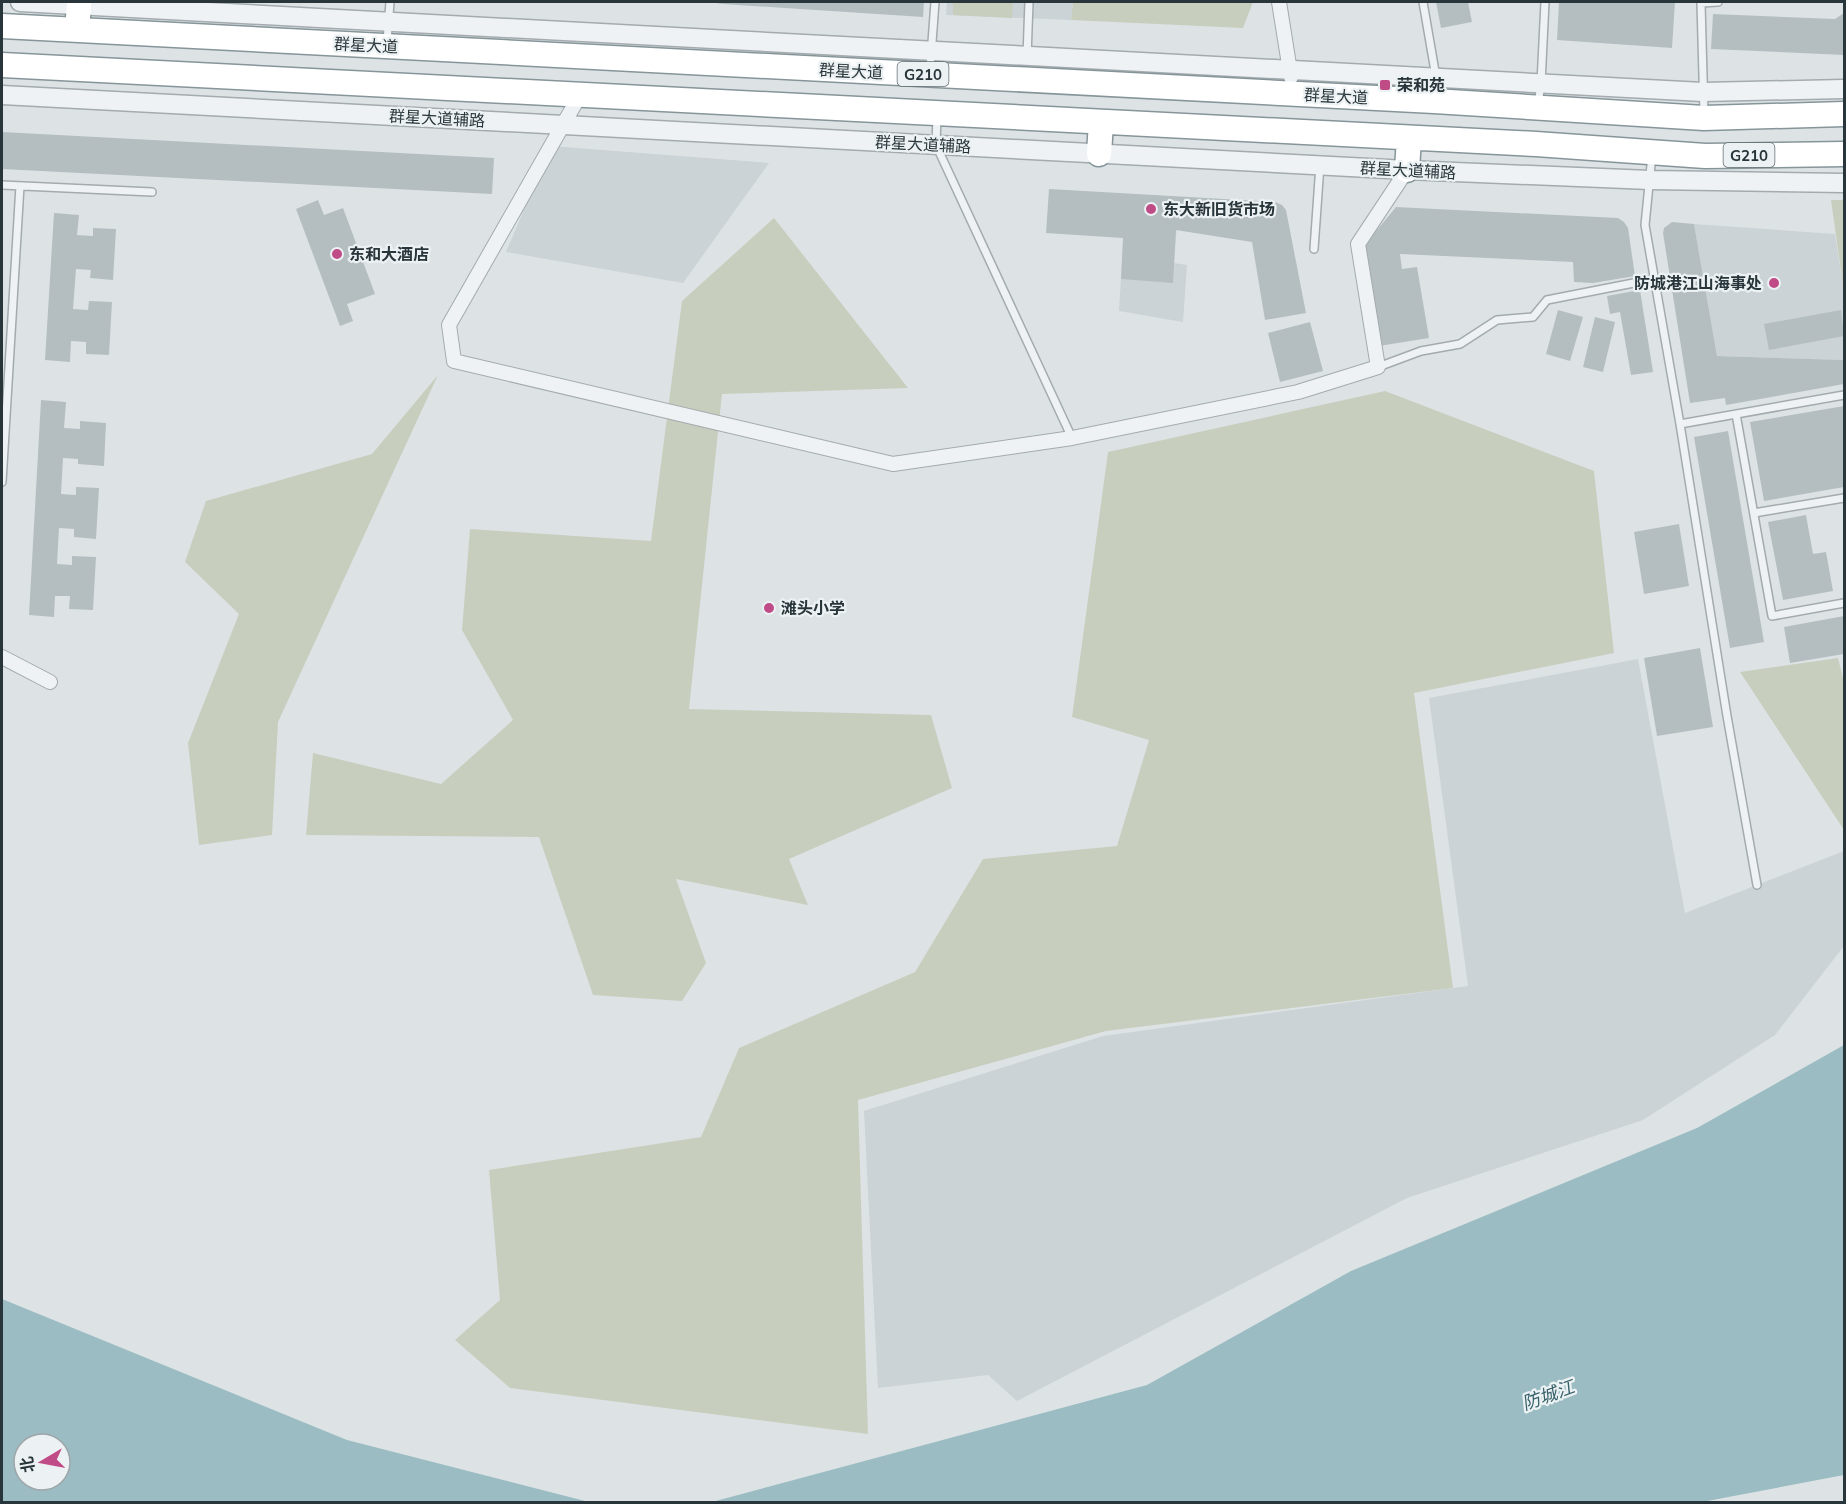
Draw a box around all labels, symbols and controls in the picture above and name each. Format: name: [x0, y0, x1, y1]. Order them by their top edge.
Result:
street label: 群星大道: [334, 33, 398, 57]
street label: 群星大道: [819, 59, 883, 83]
road number: G210: [898, 62, 948, 86]
place label: 荣和苑: [1397, 75, 1445, 95]
marker: 荣和苑: [1378, 78, 1392, 92]
street label: 群星大道: [1304, 84, 1368, 108]
street label: 群星大道辅路: [389, 106, 485, 130]
street label: 群星大道辅路: [875, 132, 971, 156]
road number: G210: [1724, 143, 1774, 167]
street label: 群星大道辅路: [1360, 158, 1456, 182]
place label: 东大新旧货市场: [1163, 199, 1275, 219]
marker: 东大新旧货市场: [1144, 202, 1158, 216]
place label: 东和大酒店: [349, 244, 429, 264]
marker: 东和大酒店: [330, 247, 344, 261]
place label: 防城港江山海事处: [1634, 273, 1762, 293]
marker: 防城港江山海事处: [1767, 276, 1781, 290]
place label: 滩头小学: [781, 598, 845, 618]
marker: 滩头小学: [762, 601, 776, 615]
water label: 防城江: [1519, 1374, 1579, 1415]
north arrow: [12, 1432, 72, 1492]
text: 北: [16, 1455, 38, 1474]

